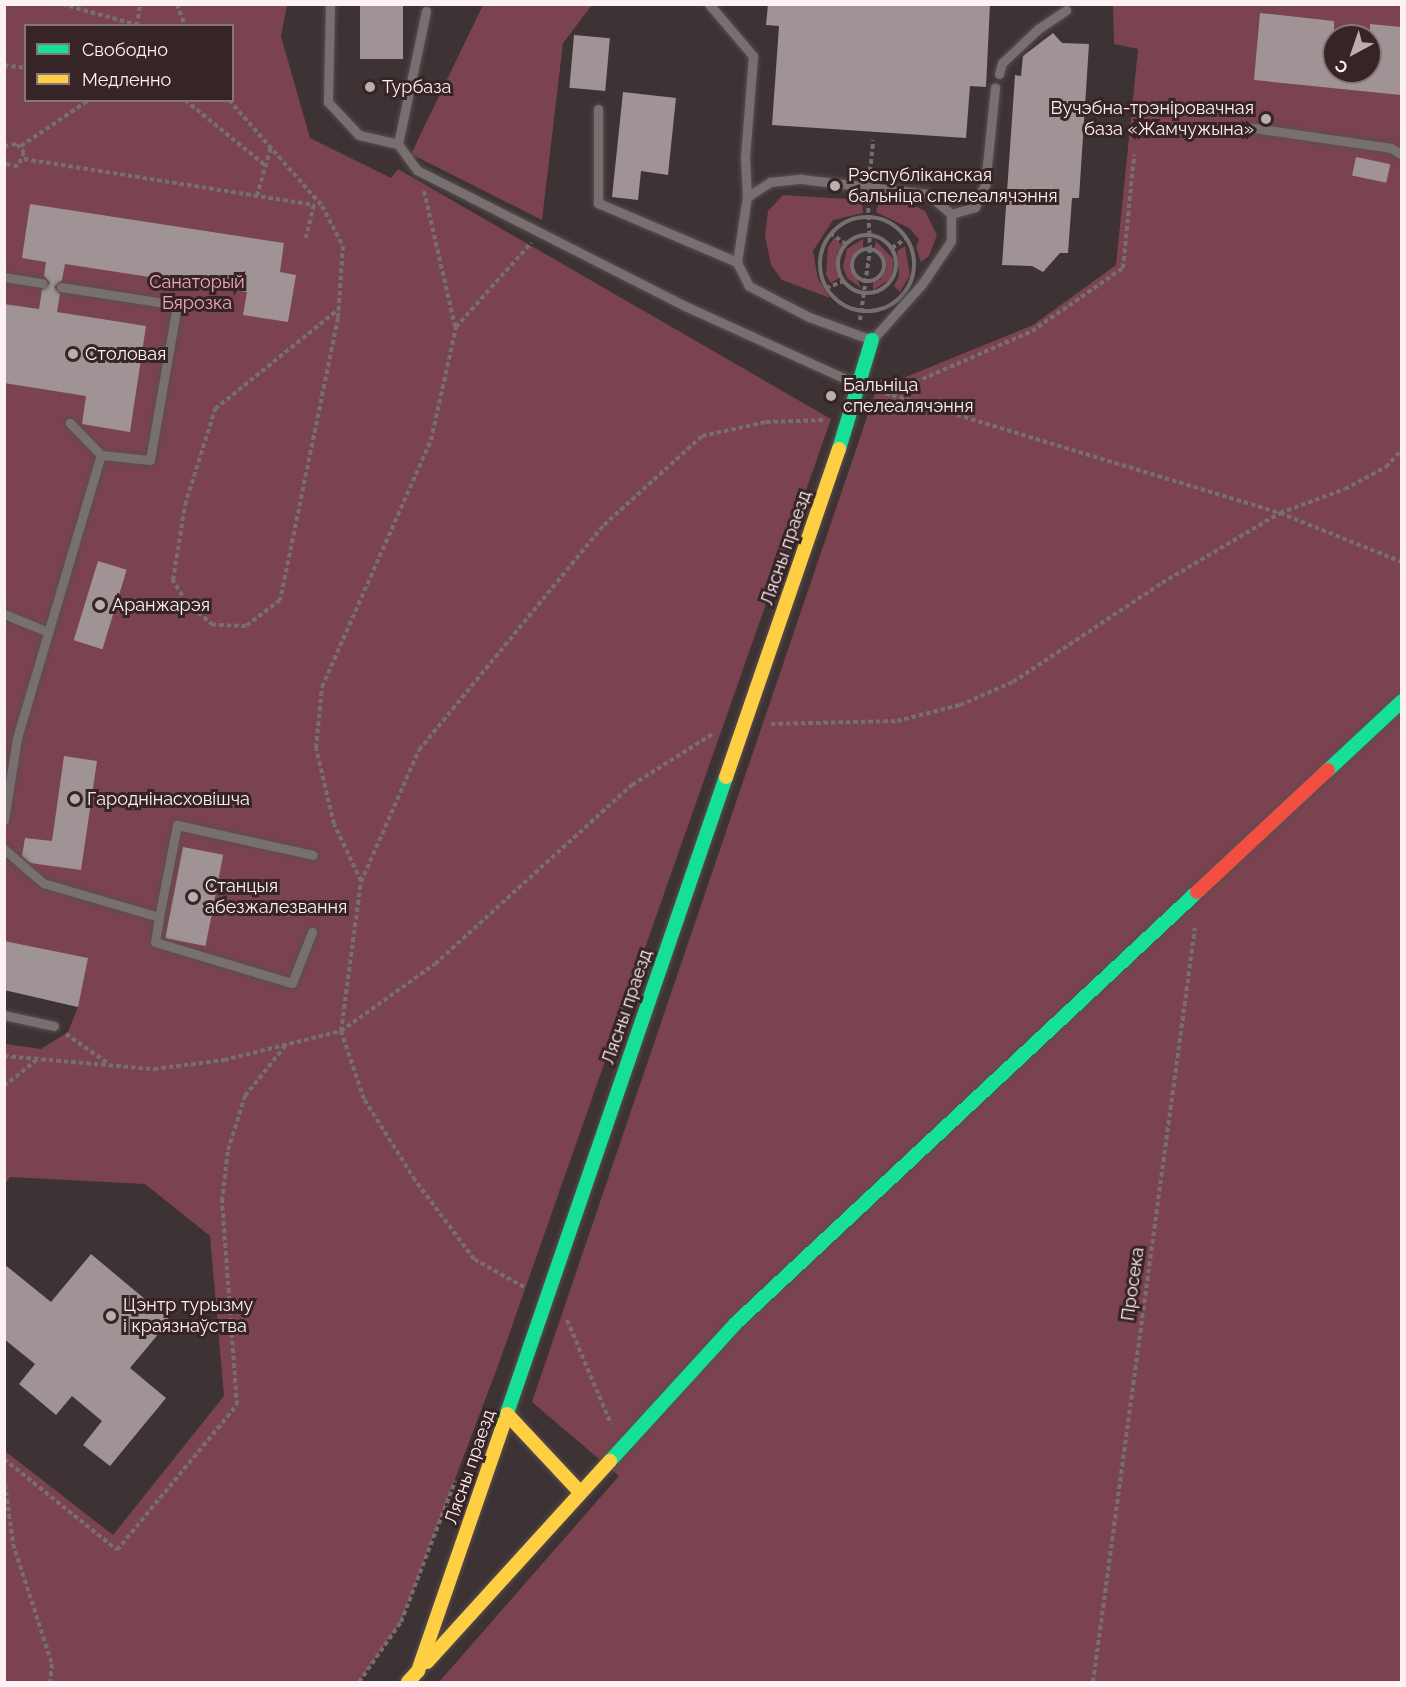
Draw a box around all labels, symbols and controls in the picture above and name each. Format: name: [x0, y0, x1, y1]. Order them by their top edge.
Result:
legend: [24, 24, 234, 102]
north arrow: [1322, 24, 1382, 84]
text: Свободно: [82, 39, 168, 60]
text: С: [1331, 56, 1352, 77]
text: Медленно: [82, 69, 171, 90]
place label: Турбаза: [382, 76, 451, 98]
marker: Турбаза: [363, 80, 377, 94]
place label: Вучэбна-трэніровачная база «Жамчужына»: [1050, 98, 1254, 140]
marker: Вучэбна-трэніровачная база «Жамчужына»: [1259, 112, 1273, 126]
place label: Рэспубліканская бальніца спелеалячэння: [848, 165, 1058, 207]
marker: Рэспубліканская бальніца спелеалячэння: [826, 177, 844, 195]
park label: Санаторый Бярозка: [149, 272, 245, 314]
place label: Столовая: [85, 343, 166, 365]
marker: Столовая: [66, 347, 80, 361]
place label: Бальніца спелеалячэння: [843, 375, 973, 418]
marker: Бальніца спелеалячэння: [824, 389, 838, 403]
street label: Лясны праезд: [756, 488, 816, 608]
place label: Аранжарэя: [112, 594, 210, 616]
marker: Аранжарэя: [93, 598, 107, 612]
place label: Гароднінасховішча: [87, 788, 250, 810]
marker: Гароднінасховішча: [68, 792, 82, 806]
place label: Станцыя абезжалезвання: [205, 876, 347, 918]
marker: Станцыя абезжалезвання: [186, 890, 200, 904]
street label: Лясны праезд: [597, 947, 657, 1067]
street label: Просека: [1117, 1246, 1149, 1322]
place label: Цэнтр турызму і краязнаўства: [123, 1295, 253, 1338]
marker: Цэнтр турызму і краязнаўства: [104, 1309, 118, 1323]
street label: Лясны праезд: [440, 1407, 500, 1527]

